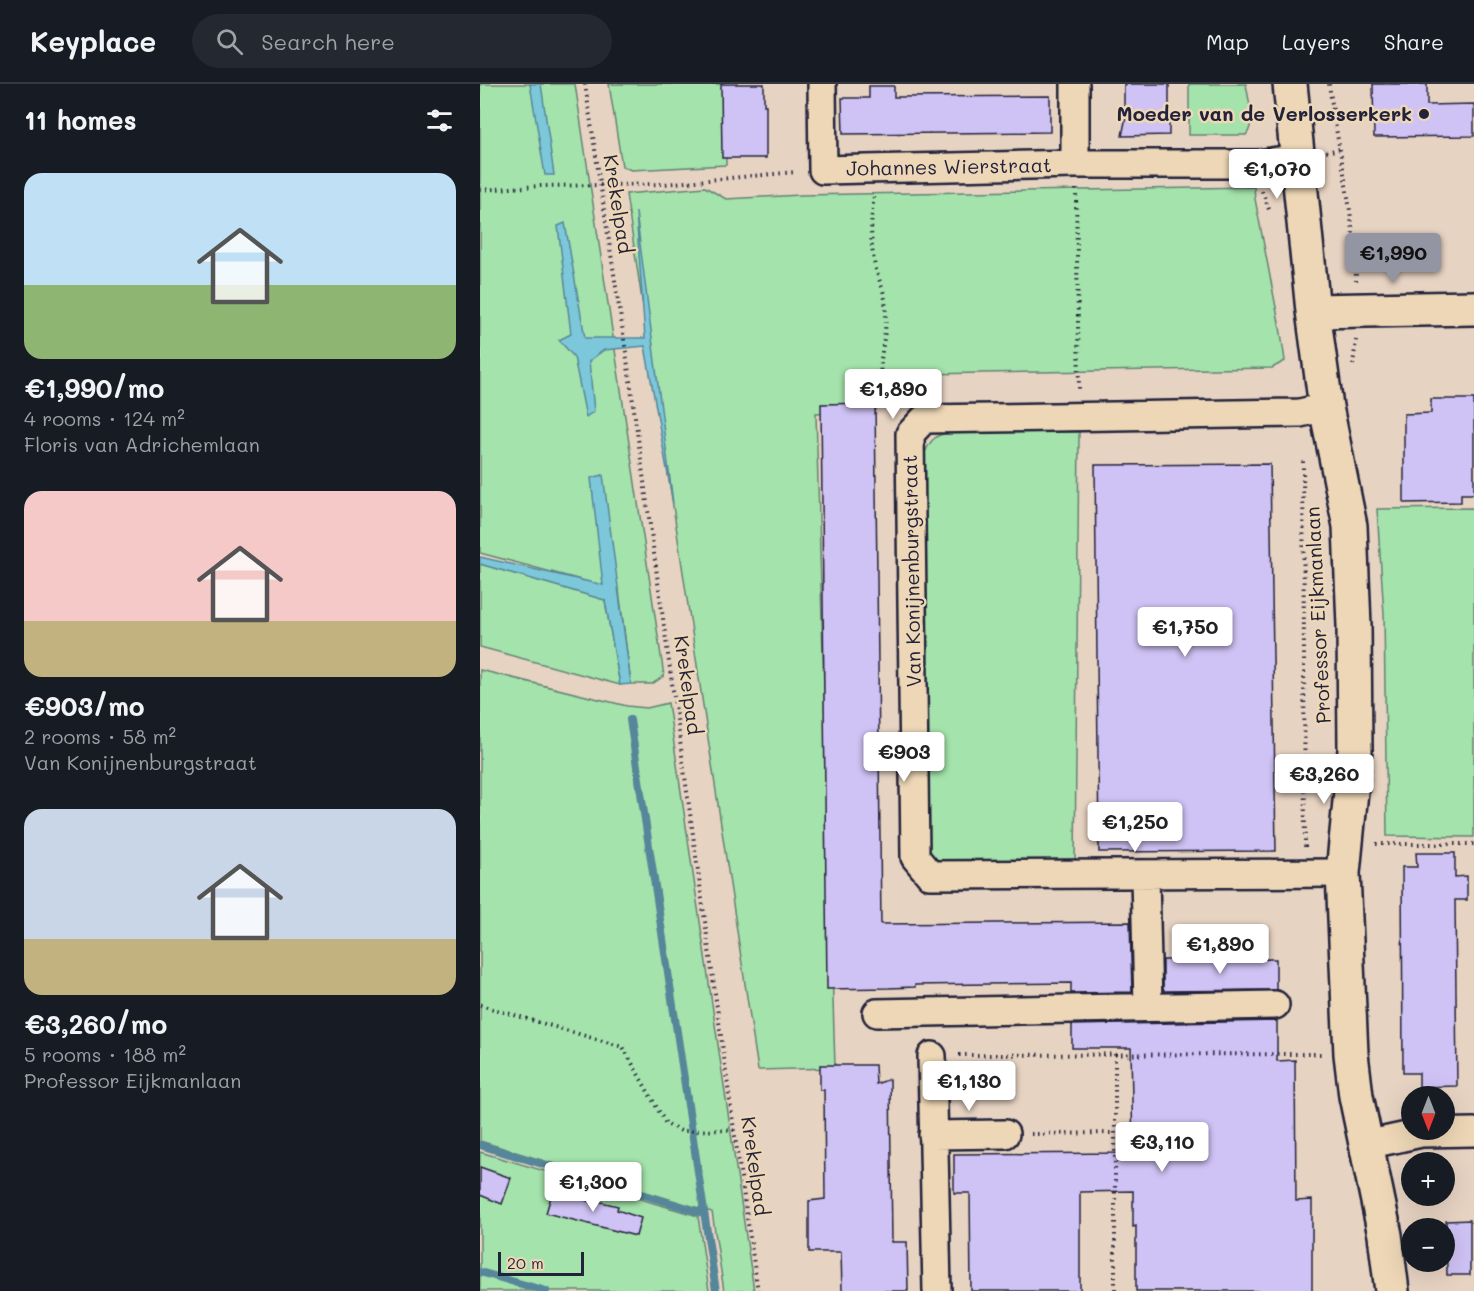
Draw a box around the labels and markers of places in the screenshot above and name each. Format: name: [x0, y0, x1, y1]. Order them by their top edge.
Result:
place label: Moeder van de Verlosserkerk: [1116, 100, 1412, 126]
marker: Moeder van de Verlosserkerk: [1417, 107, 1431, 121]
pin: €1,070: [1228, 149, 1326, 200]
pin: €1,990: [1344, 233, 1442, 284]
pin: €1,890: [844, 369, 942, 420]
pin: €1,750: [1136, 607, 1234, 658]
pin: €903: [868, 732, 940, 783]
pin: €3,260: [1275, 754, 1373, 805]
pin: €1,250: [1086, 802, 1184, 853]
pin: €1,890: [1171, 924, 1269, 975]
pin: €1,130: [920, 1061, 1018, 1112]
pin: €3,110: [1113, 1122, 1211, 1173]
pin: €1,300: [544, 1162, 642, 1213]

